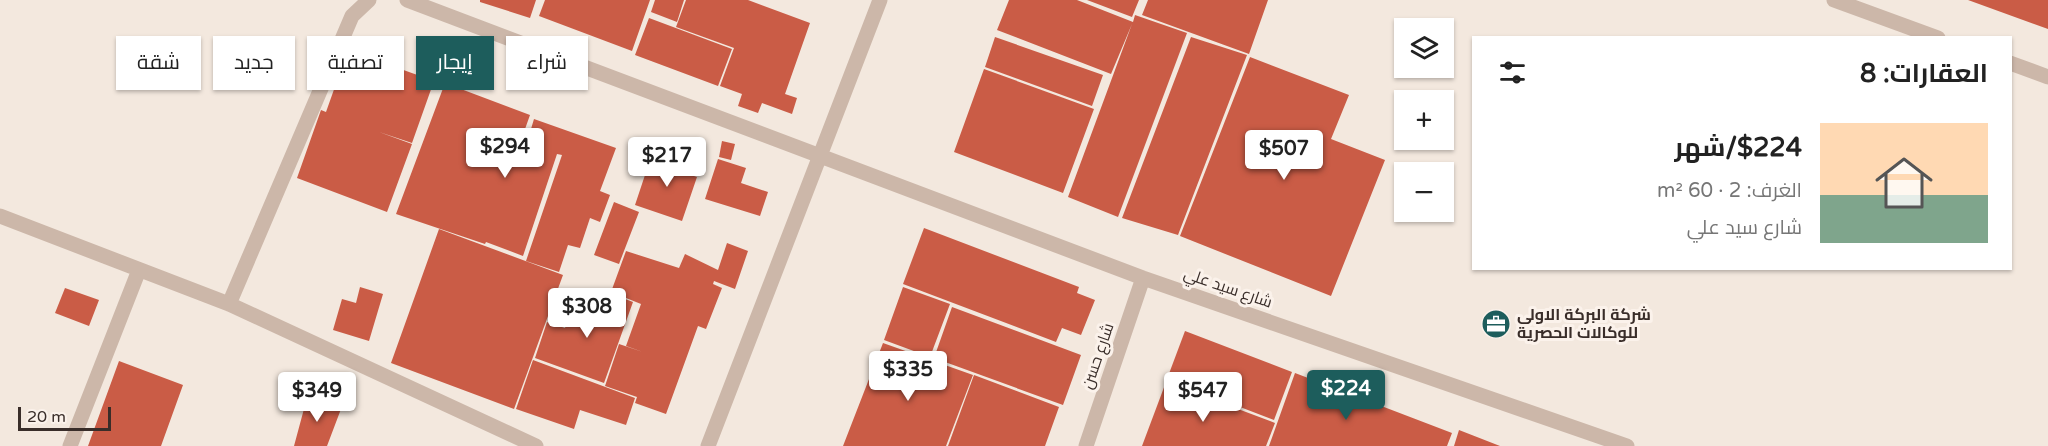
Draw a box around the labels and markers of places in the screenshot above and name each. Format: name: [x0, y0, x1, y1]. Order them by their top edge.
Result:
pin: $294: [469, 128, 541, 179]
pin: $507: [1248, 130, 1320, 181]
pin: $217: [631, 137, 703, 188]
pin: $308: [551, 288, 623, 339]
place label: شركة البركة الاولى للوكالات الحصرية: [1517, 305, 1651, 343]
office icon: شركة البركة الاولى للوكالات الحصرية: [1480, 308, 1512, 340]
pin: $335: [872, 351, 944, 402]
pin: $224: [1310, 370, 1382, 421]
pin: $349: [281, 372, 353, 423]
pin: $547: [1167, 372, 1239, 423]

